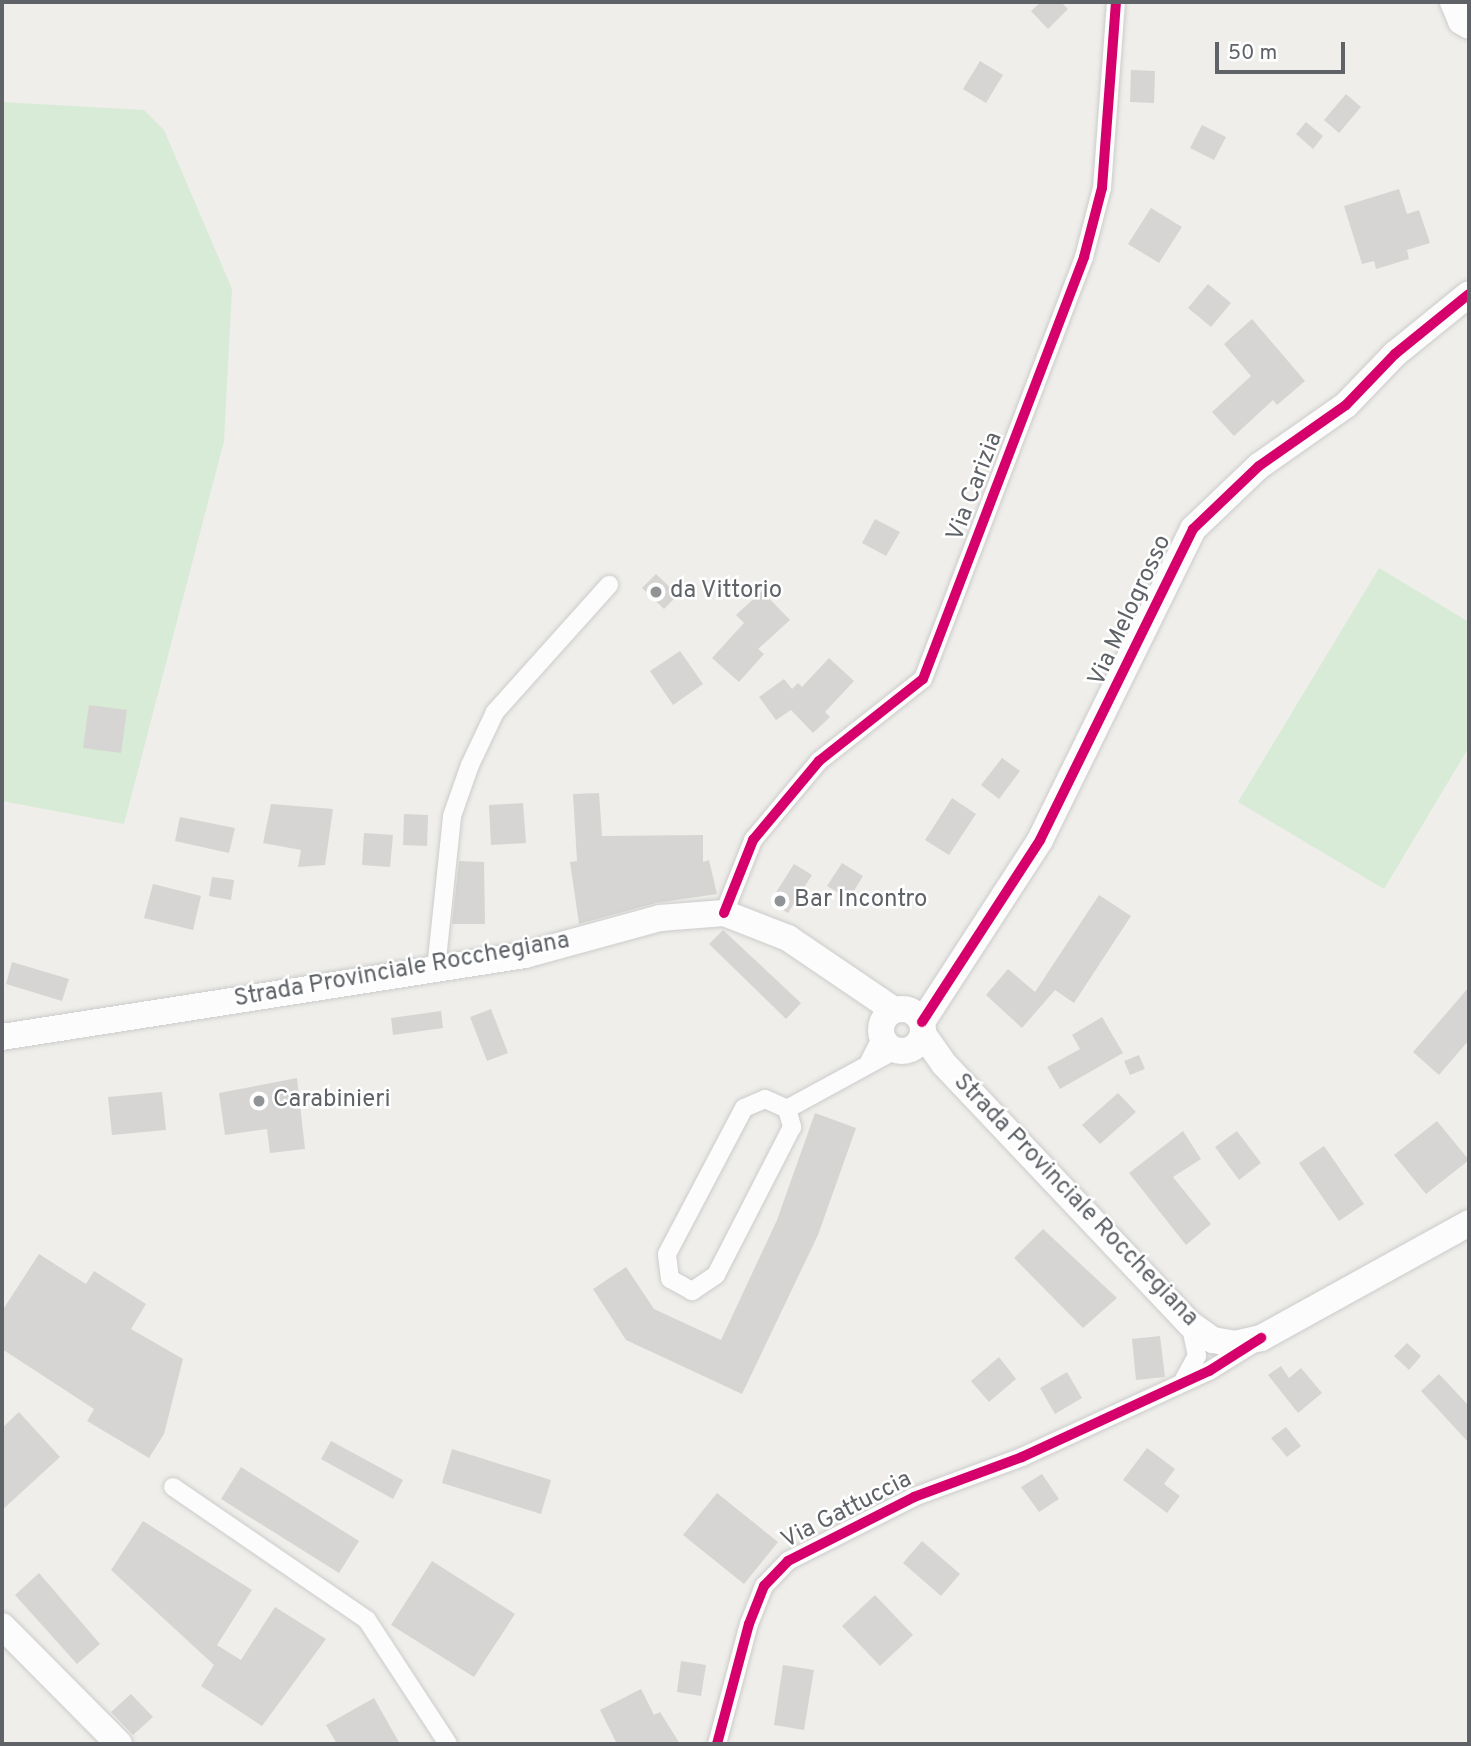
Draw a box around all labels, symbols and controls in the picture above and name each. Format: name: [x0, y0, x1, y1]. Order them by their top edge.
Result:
scale bar: [1219, 28, 1348, 72]
text: 50 m: [1228, 40, 1277, 67]
street label: Via Carizia: [942, 428, 1010, 546]
street label: Via Melogrosso: [1083, 531, 1179, 691]
place label: da Vittorio: [670, 578, 783, 606]
marker: da Vittorio: [648, 584, 664, 600]
place label: Bar Incontro: [794, 887, 927, 915]
marker: Bar Incontro: [772, 893, 788, 909]
street label: Strada Provinciale Rocchegiana: [232, 927, 572, 1015]
street label: Strada Provinciale Rocchegiana: [947, 1069, 1203, 1333]
place label: Carabinieri: [273, 1087, 391, 1115]
marker: Carabinieri: [251, 1093, 267, 1109]
street label: Via Gattuccia: [777, 1466, 917, 1556]

